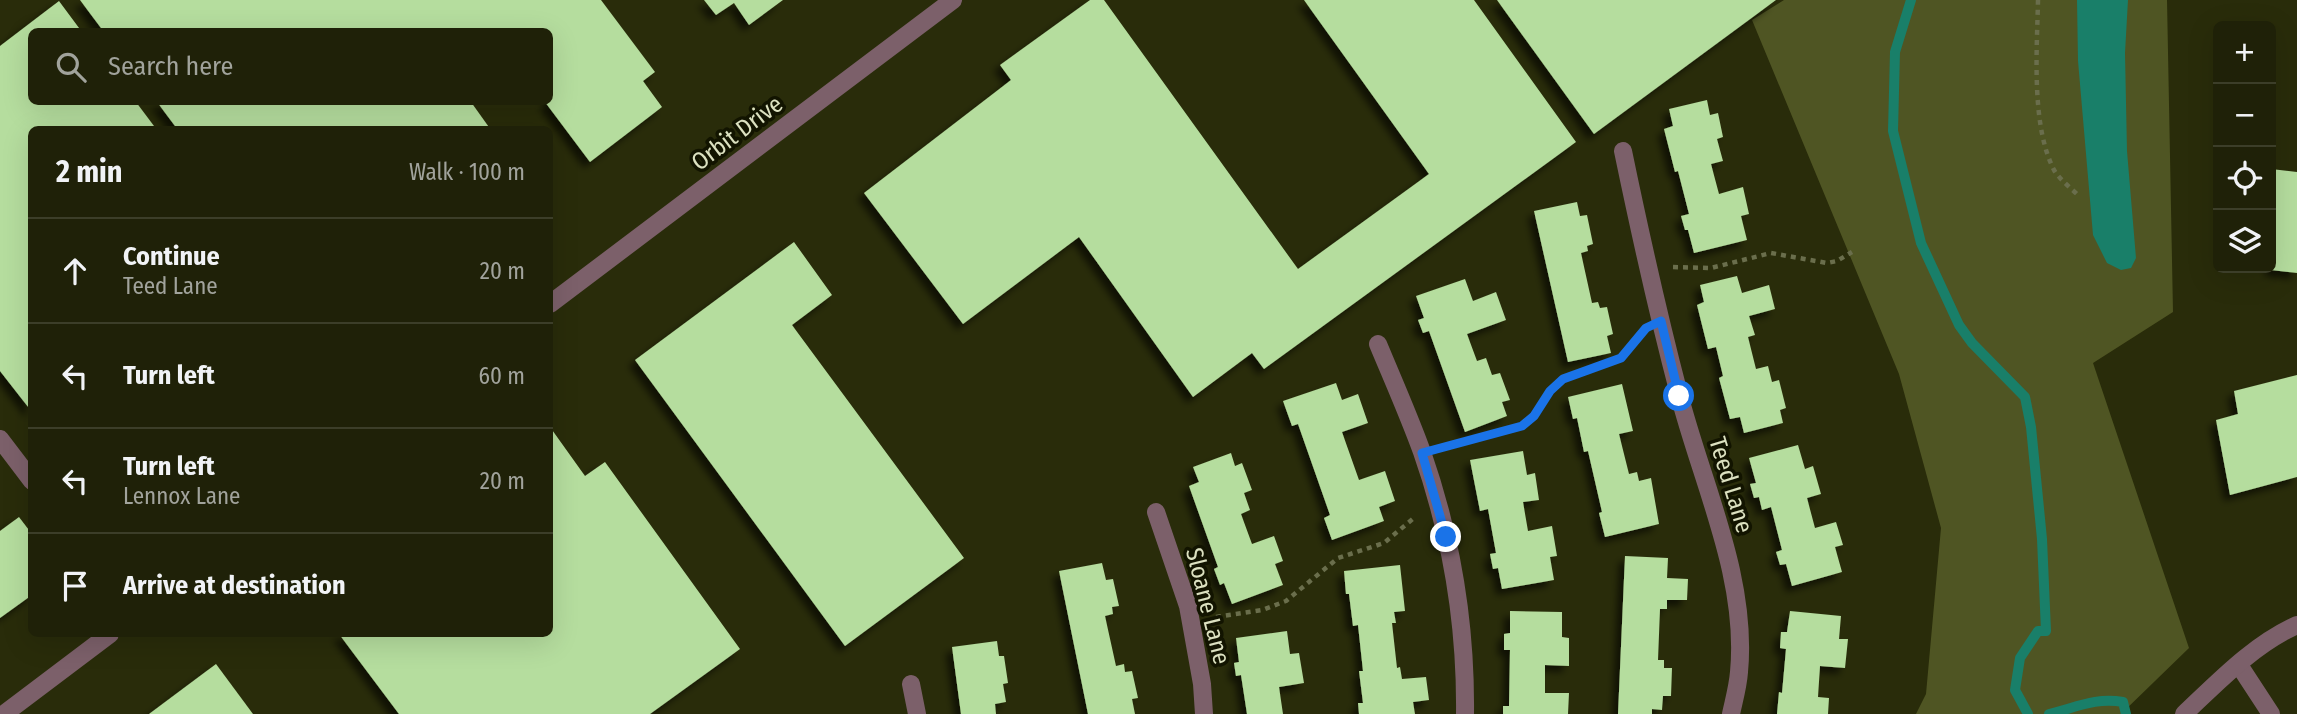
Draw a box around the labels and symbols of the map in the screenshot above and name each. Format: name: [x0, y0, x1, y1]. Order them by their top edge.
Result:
street label: Orbit Drive: [686, 90, 788, 176]
route start: [1663, 380, 1694, 411]
street label: Teed Lane: [1703, 434, 1759, 536]
route end: [1430, 521, 1461, 552]
street label: Sloane Lane: [1180, 545, 1236, 667]

